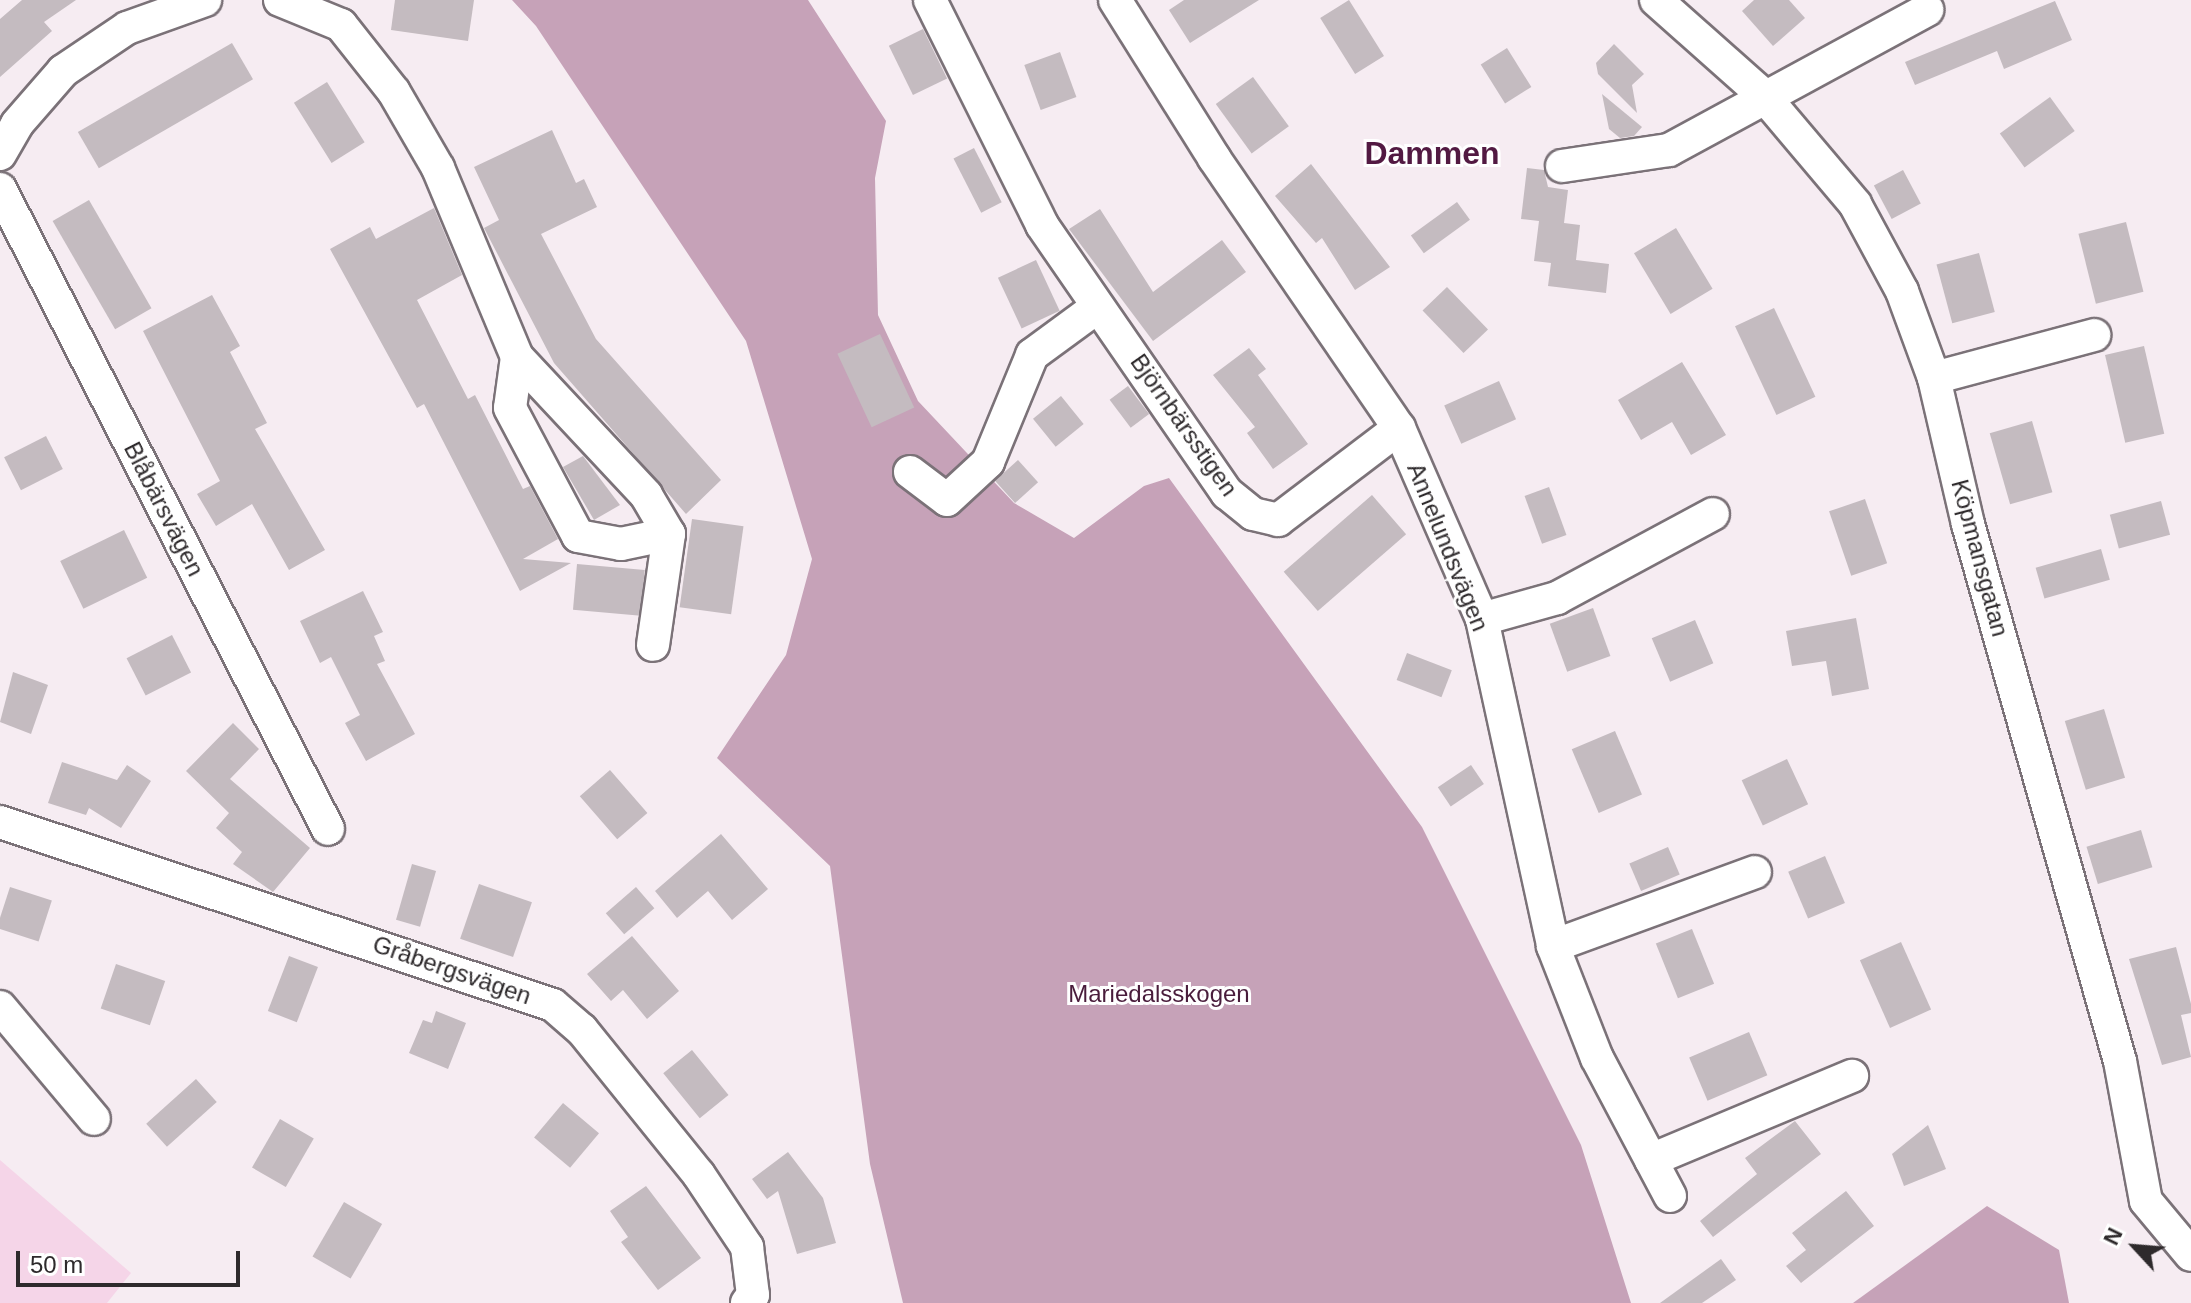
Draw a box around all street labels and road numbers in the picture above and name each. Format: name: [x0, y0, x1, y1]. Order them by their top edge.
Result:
street label: Björnbärsstigen: [1124, 348, 1244, 502]
street label: Blåbärsvägen: [118, 437, 210, 581]
street label: Annelundsvägen: [1401, 459, 1495, 635]
street label: Köpmansgatan: [1945, 476, 2015, 640]
street label: Gråbergsvägen: [369, 929, 535, 1011]

